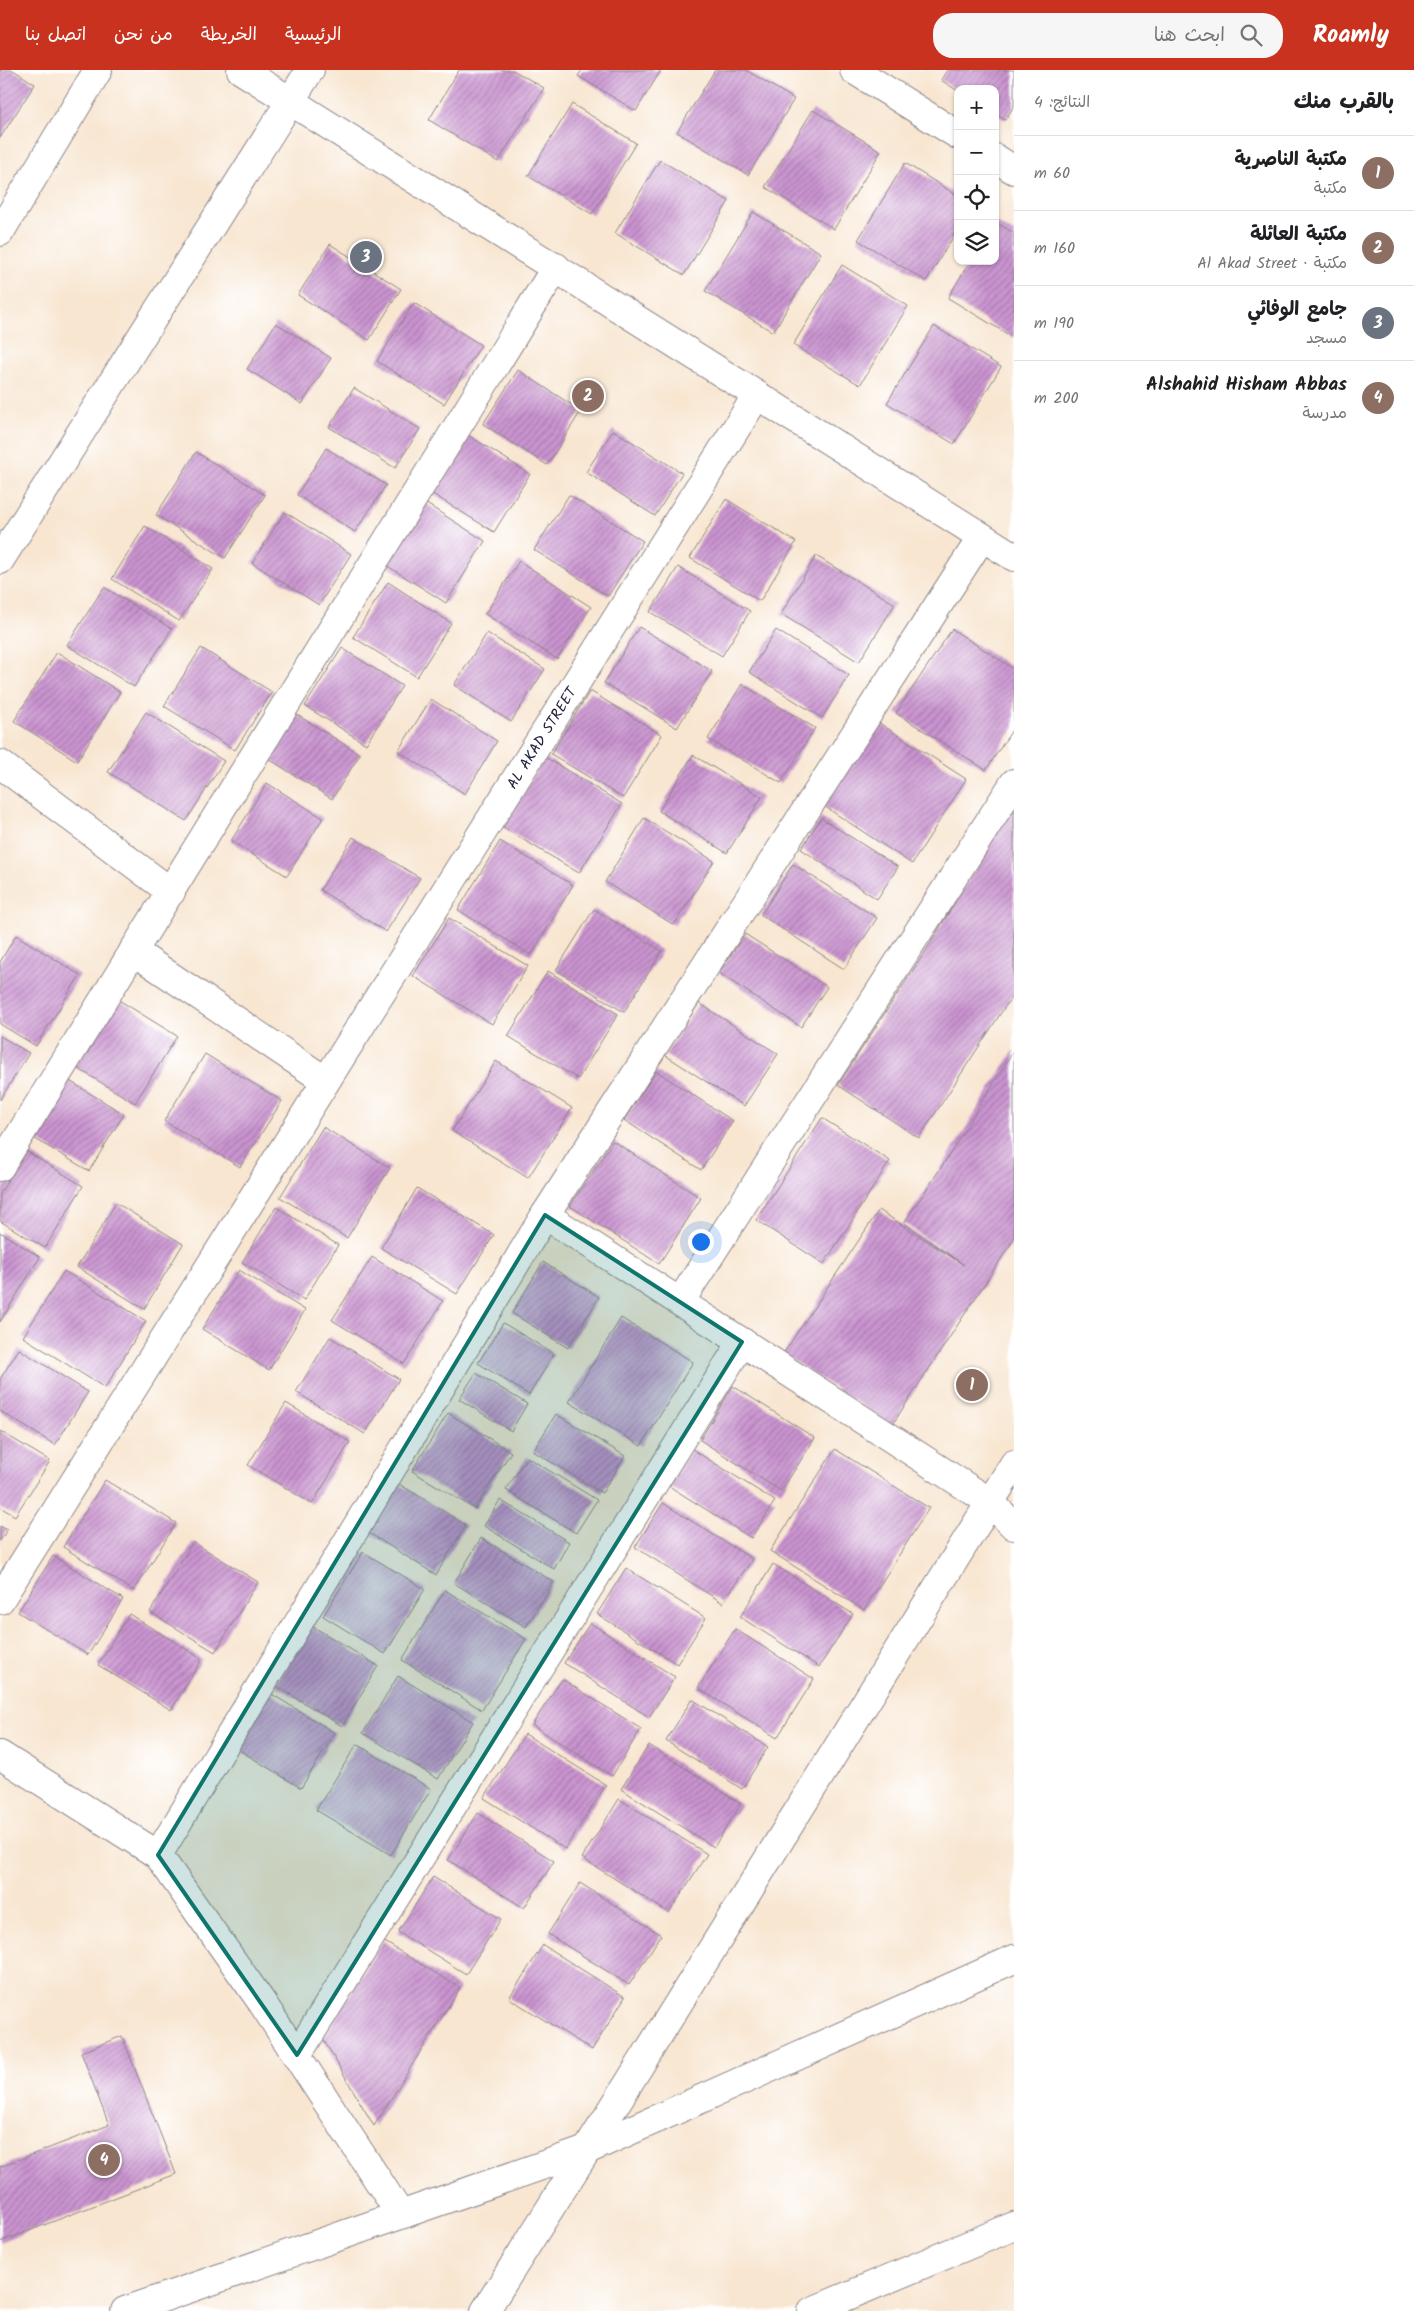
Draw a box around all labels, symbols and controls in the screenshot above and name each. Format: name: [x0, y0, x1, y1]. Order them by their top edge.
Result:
search box: [933, 13, 1283, 58]
text: Roamly: [1313, 16, 1389, 55]
text: اتصل بنا: [25, 21, 86, 50]
text: من نحن: [114, 21, 173, 50]
text: الخريطة: [201, 21, 257, 50]
text: الرئيسية: [285, 21, 341, 50]
text: ابحث هنا: [1154, 21, 1225, 51]
icon: search: [1237, 21, 1265, 49]
map controls: [954, 85, 999, 265]
button: +: [954, 85, 999, 130]
text: بالقرب منك: [1294, 86, 1394, 119]
text: النتائج: 4: [1034, 90, 1090, 115]
button: −: [954, 130, 999, 175]
text: مكتبة الناصرية: [1234, 145, 1347, 175]
text: 60 m: [1034, 161, 1070, 186]
text: 1: [1376, 161, 1380, 186]
button: locate: [954, 175, 999, 220]
text: مكتبة: [1314, 176, 1347, 201]
button: layers: [954, 220, 999, 265]
text: مكتبة العائلة: [1250, 220, 1347, 250]
text: 160 m: [1034, 236, 1075, 261]
text: 2: [1373, 236, 1383, 261]
pin: 3: [350, 238, 382, 276]
text: مكتبة · Al Akad Street: [1197, 251, 1347, 276]
text: جامع الوفائي: [1247, 295, 1347, 325]
text: 190 m: [1034, 311, 1074, 336]
text: 3: [1374, 311, 1382, 336]
text: مسجد: [1306, 326, 1347, 351]
text: Alshahid Hisham Abbas: [1146, 370, 1347, 400]
pin: 2: [572, 377, 604, 415]
text: 200 m: [1034, 386, 1078, 411]
text: 4: [1374, 386, 1382, 411]
text: مدرسة: [1302, 401, 1347, 426]
street label: AL AKAD STREET: [501, 681, 585, 794]
your location: [688, 1229, 714, 1255]
pin: 1: [956, 1366, 988, 1404]
pin: 4: [88, 2141, 120, 2179]

